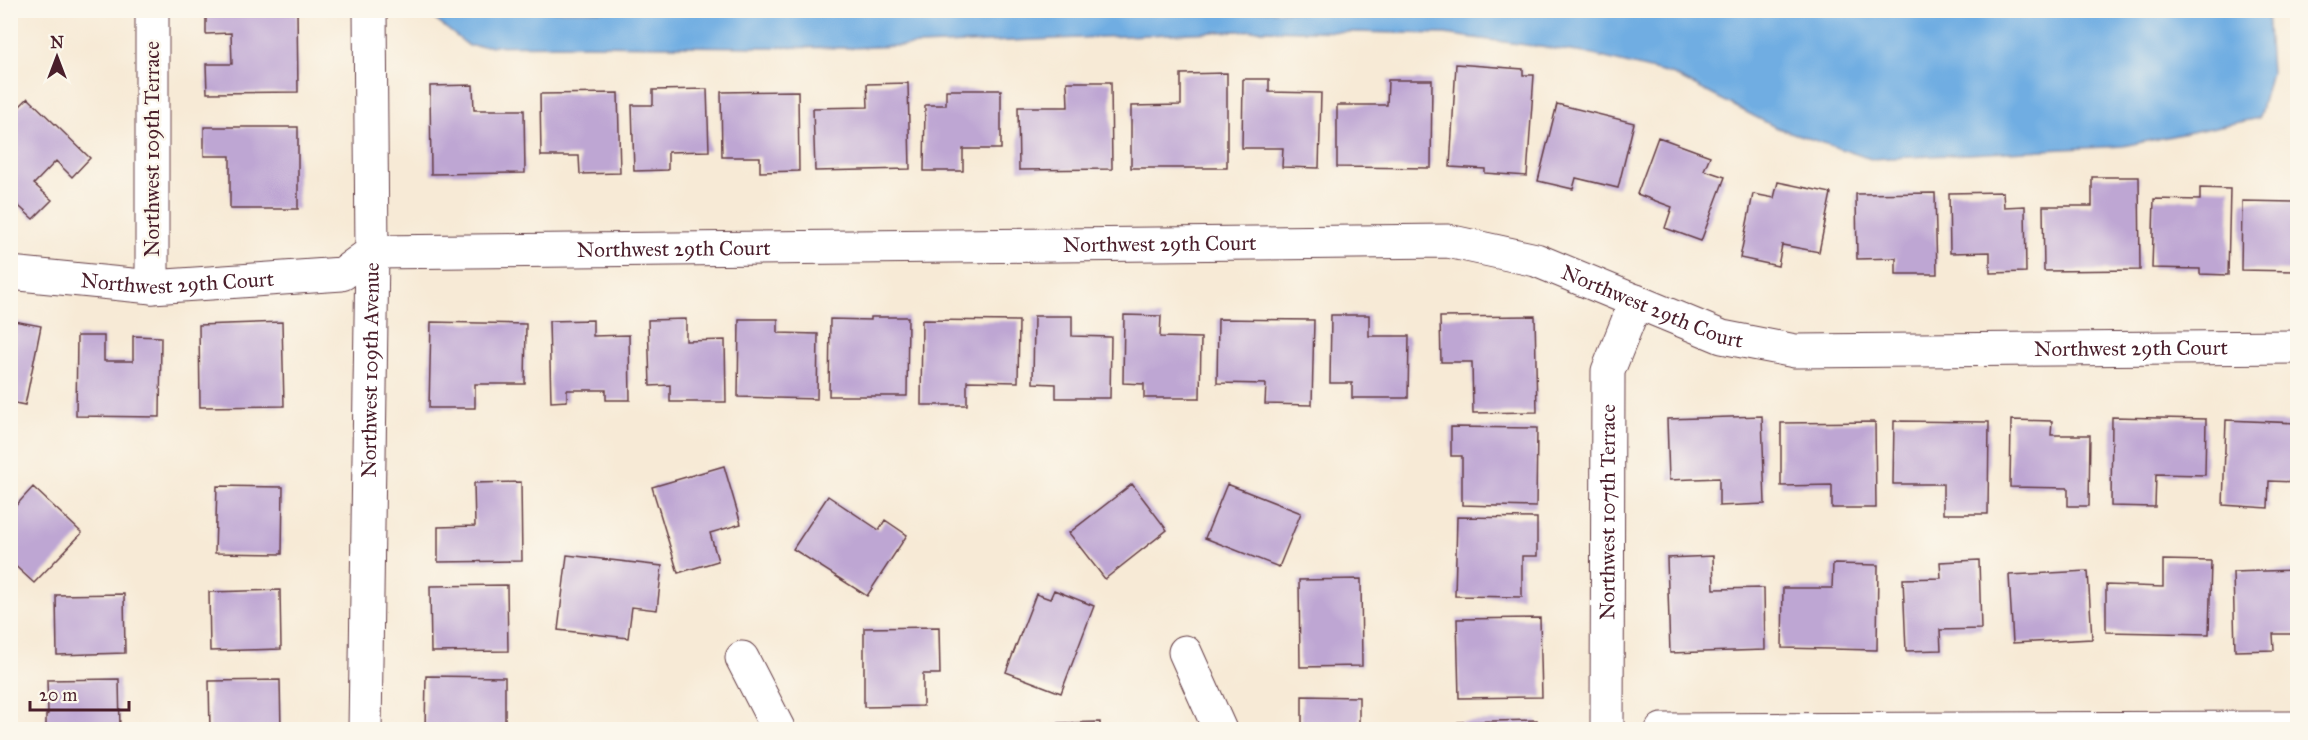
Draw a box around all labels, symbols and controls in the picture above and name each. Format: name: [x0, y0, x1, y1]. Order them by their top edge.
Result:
north arrow: [27, 27, 87, 87]
text: N: [50, 33, 64, 52]
street label: Northwest 109th Terrace: [139, 41, 165, 257]
street label: Northwest 29th Court: [1063, 230, 1257, 258]
street label: Northwest 29th Court: [577, 235, 771, 263]
street label: Northwest 29th Court: [1558, 259, 1746, 354]
street label: Northwest 109th Avenue: [356, 262, 385, 478]
street label: Northwest 29th Court: [80, 266, 275, 300]
street label: Northwest 29th Court: [2034, 335, 2228, 362]
street label: Northwest 107th Terrace: [1594, 404, 1621, 620]
scale bar: [30, 674, 129, 712]
text: 20 m: [39, 684, 77, 706]

